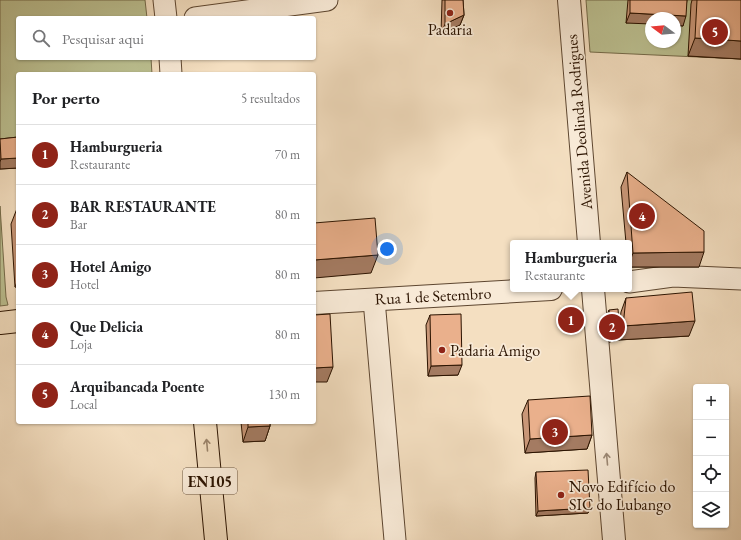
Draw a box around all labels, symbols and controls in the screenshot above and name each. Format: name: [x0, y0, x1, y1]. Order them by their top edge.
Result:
marker: Padaria: [445, 8, 455, 18]
north arrow: [645, 12, 681, 48]
search box: [16, 16, 316, 60]
pin: 5: [702, 17, 728, 47]
place label: Padaria: [428, 19, 473, 40]
icon: search: [30, 27, 52, 49]
text: Pesquisar aqui: [62, 29, 144, 48]
street label: Avenida Deolinda Rodrigues: [561, 33, 597, 212]
text: Por perto: [32, 87, 100, 109]
text: 5 resultados: [241, 90, 300, 107]
text: Hamburgueria: [70, 137, 162, 156]
text: 1: [42, 146, 48, 163]
text: 70 m: [275, 146, 300, 163]
text: Restaurante: [70, 156, 130, 173]
text: BAR RESTAURANTE: [70, 197, 216, 216]
pin: 4: [629, 201, 655, 231]
text: 2: [42, 206, 48, 223]
text: 80 m: [275, 206, 300, 223]
text: Bar: [70, 216, 87, 233]
your location: [377, 239, 397, 259]
popup: [510, 240, 632, 292]
text: Hamburgueria: [525, 248, 617, 267]
text: Hotel Amigo: [70, 257, 151, 276]
text: 3: [42, 266, 48, 283]
text: 80 m: [275, 266, 300, 283]
text: Restaurante: [525, 267, 585, 284]
text: Hotel: [70, 276, 99, 293]
street label: Rua 1 de Setembro: [374, 282, 492, 310]
pin: 1: [558, 305, 584, 335]
pin: 2: [599, 312, 625, 342]
text: Que Delicia: [70, 317, 143, 336]
text: 4: [42, 326, 48, 343]
text: 80 m: [275, 326, 300, 343]
text: Loja: [70, 336, 92, 353]
place label: Padaria Amigo: [450, 340, 540, 361]
marker: Padaria Amigo: [437, 345, 447, 355]
text: Arquibancada Poente: [70, 377, 204, 396]
map controls: [693, 384, 729, 528]
button: +: [693, 384, 729, 420]
text: 5: [42, 386, 48, 403]
text: 130 m: [269, 386, 300, 403]
text: Local: [70, 396, 97, 413]
pin: 3: [542, 417, 568, 447]
button: −: [693, 420, 729, 456]
one-way arrow: [204, 439, 211, 452]
one-way arrow: [604, 453, 611, 466]
button: locate: [693, 456, 729, 492]
road number: EN105: [183, 468, 237, 494]
place label: Novo Edifício do SIC do Lubango: [569, 476, 675, 515]
marker: Novo Edifício do SIC do Lubango: [556, 490, 566, 500]
button: layers: [693, 492, 729, 528]

